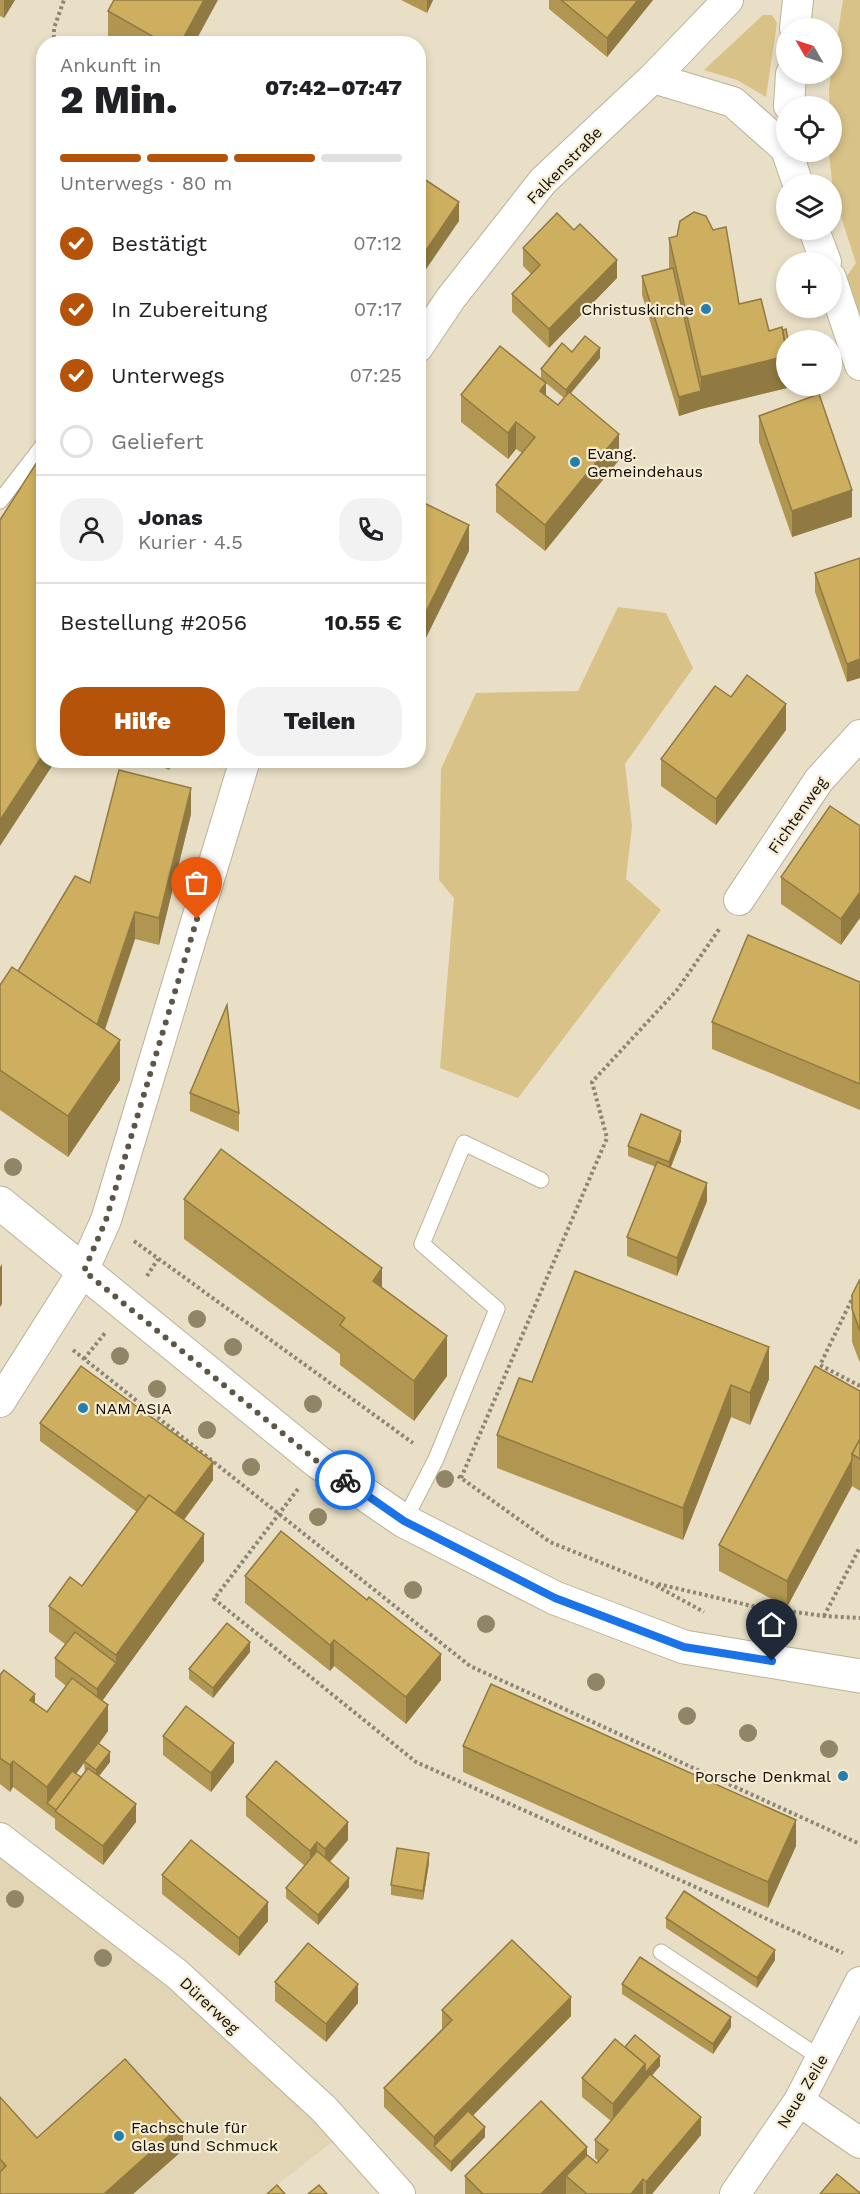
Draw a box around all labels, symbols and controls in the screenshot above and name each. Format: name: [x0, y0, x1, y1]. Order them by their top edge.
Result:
north arrow: [776, 18, 842, 84]
map controls: [776, 18, 842, 396]
text: Ankunft in: [60, 53, 161, 77]
text: 07:42–07:47: [265, 75, 402, 100]
text: 2 Min.: [60, 77, 178, 122]
button: locate: [776, 96, 842, 162]
street label: Falkenstraße: [523, 123, 606, 208]
text: Unterwegs · 80 m: [60, 171, 232, 195]
button: layers: [776, 174, 842, 240]
icon: check: [60, 227, 93, 260]
text: Bestätigt: [111, 231, 207, 256]
text: 07:12: [353, 231, 402, 255]
button: +: [776, 252, 842, 318]
icon: check: [60, 293, 93, 326]
text: In Zubereitung: [111, 297, 267, 322]
text: 07:17: [354, 297, 402, 321]
place label: Christuskirche: [581, 300, 694, 319]
marker: Christuskirche: [699, 302, 713, 316]
button: −: [776, 330, 842, 396]
icon: check: [60, 359, 93, 392]
text: Unterwegs: [111, 363, 225, 388]
text: 07:25: [350, 363, 402, 387]
text: Geliefert: [111, 429, 203, 454]
place label: Evang. Gemeindehaus: [587, 444, 703, 481]
marker: Evang. Gemeindehaus: [568, 455, 582, 469]
button: person: [60, 498, 123, 561]
button: phone: [339, 498, 402, 561]
text: Jonas: [138, 505, 203, 530]
text: Kurier · 4.5: [138, 530, 243, 554]
text: Bestellung #2056: [60, 610, 247, 635]
text: 10.55 €: [325, 610, 402, 635]
button: Hilfe: [60, 687, 225, 756]
button: Teilen: [237, 687, 402, 756]
street label: Fichtenweg: [764, 773, 831, 857]
pin: [171, 857, 222, 919]
icon: bag: [180, 866, 213, 899]
place label: NAM ASIA: [95, 1399, 172, 1418]
marker: NAM ASIA: [76, 1401, 90, 1415]
courier: [315, 1450, 375, 1510]
icon: bike: [329, 1464, 362, 1497]
pin: [746, 1599, 797, 1661]
icon: home: [755, 1608, 788, 1641]
place label: Porsche Denkmal: [695, 1767, 831, 1786]
marker: Porsche Denkmal: [836, 1769, 850, 1783]
street label: Dürerweg: [176, 1973, 244, 2038]
street label: Neue Zeile: [773, 2051, 832, 2132]
place label: Fachschule für Glas und Schmuck: [131, 2118, 278, 2155]
marker: Fachschule für Glas und Schmuck: [112, 2129, 126, 2143]

